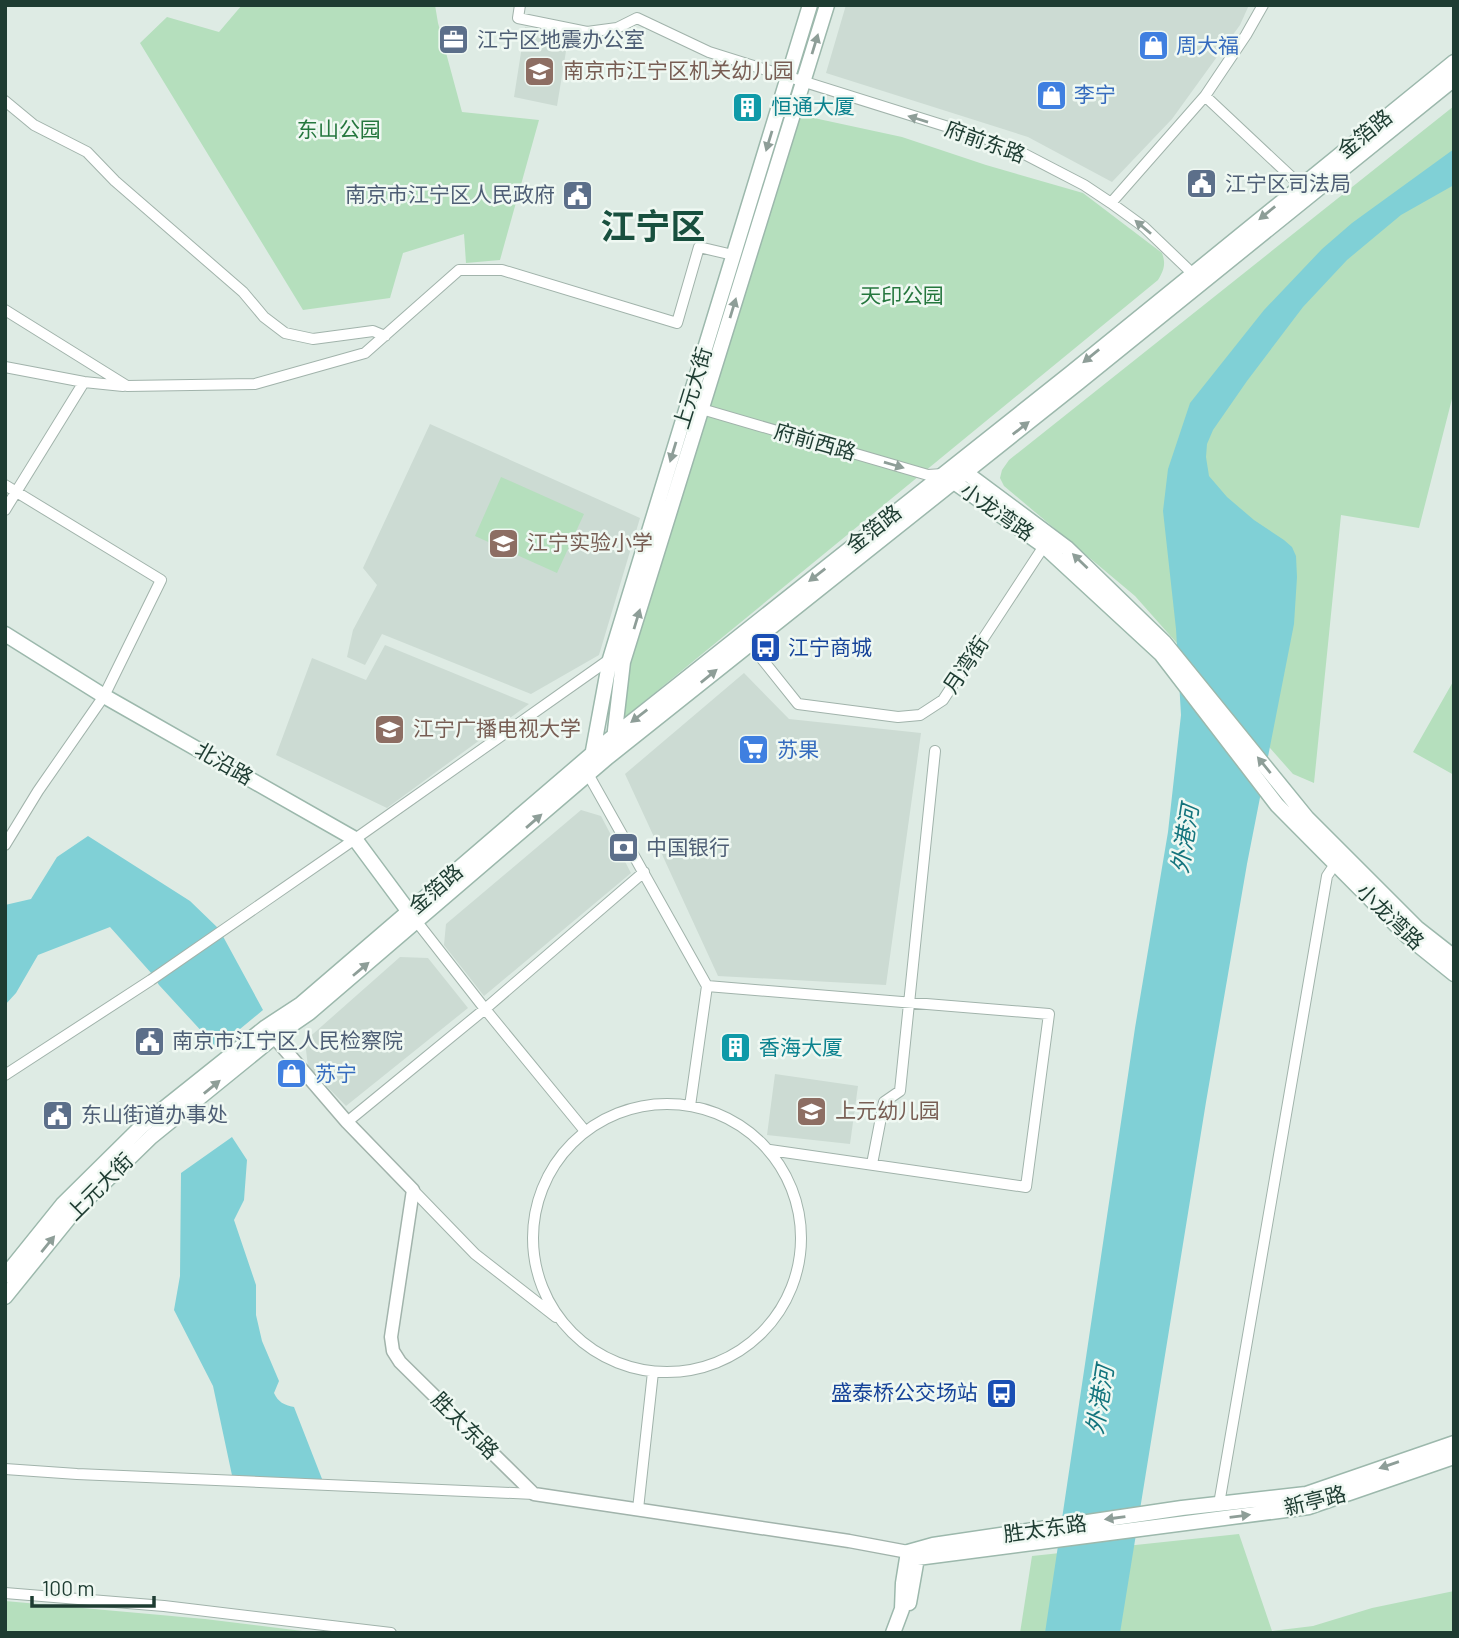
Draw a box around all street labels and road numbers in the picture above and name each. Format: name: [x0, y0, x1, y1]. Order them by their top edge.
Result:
street label: 金箔路: [1332, 103, 1396, 162]
street label: 府前东路: [942, 114, 1029, 167]
street label: 上元大街: [667, 344, 716, 431]
street label: 府前西路: [772, 417, 859, 464]
street label: 小龙湾路: [956, 476, 1039, 545]
street label: 金箔路: [841, 499, 906, 557]
street label: 月湾街: [937, 631, 993, 697]
street label: 北沿路: [191, 736, 258, 789]
street label: 金箔路: [403, 858, 467, 918]
street label: 小龙湾路: [1352, 878, 1430, 954]
street label: 上元大街: [60, 1147, 137, 1224]
street label: 胜太东路: [428, 1386, 505, 1463]
street label: 新亭路: [1281, 1480, 1348, 1519]
street label: 胜太东路: [1001, 1509, 1088, 1546]

